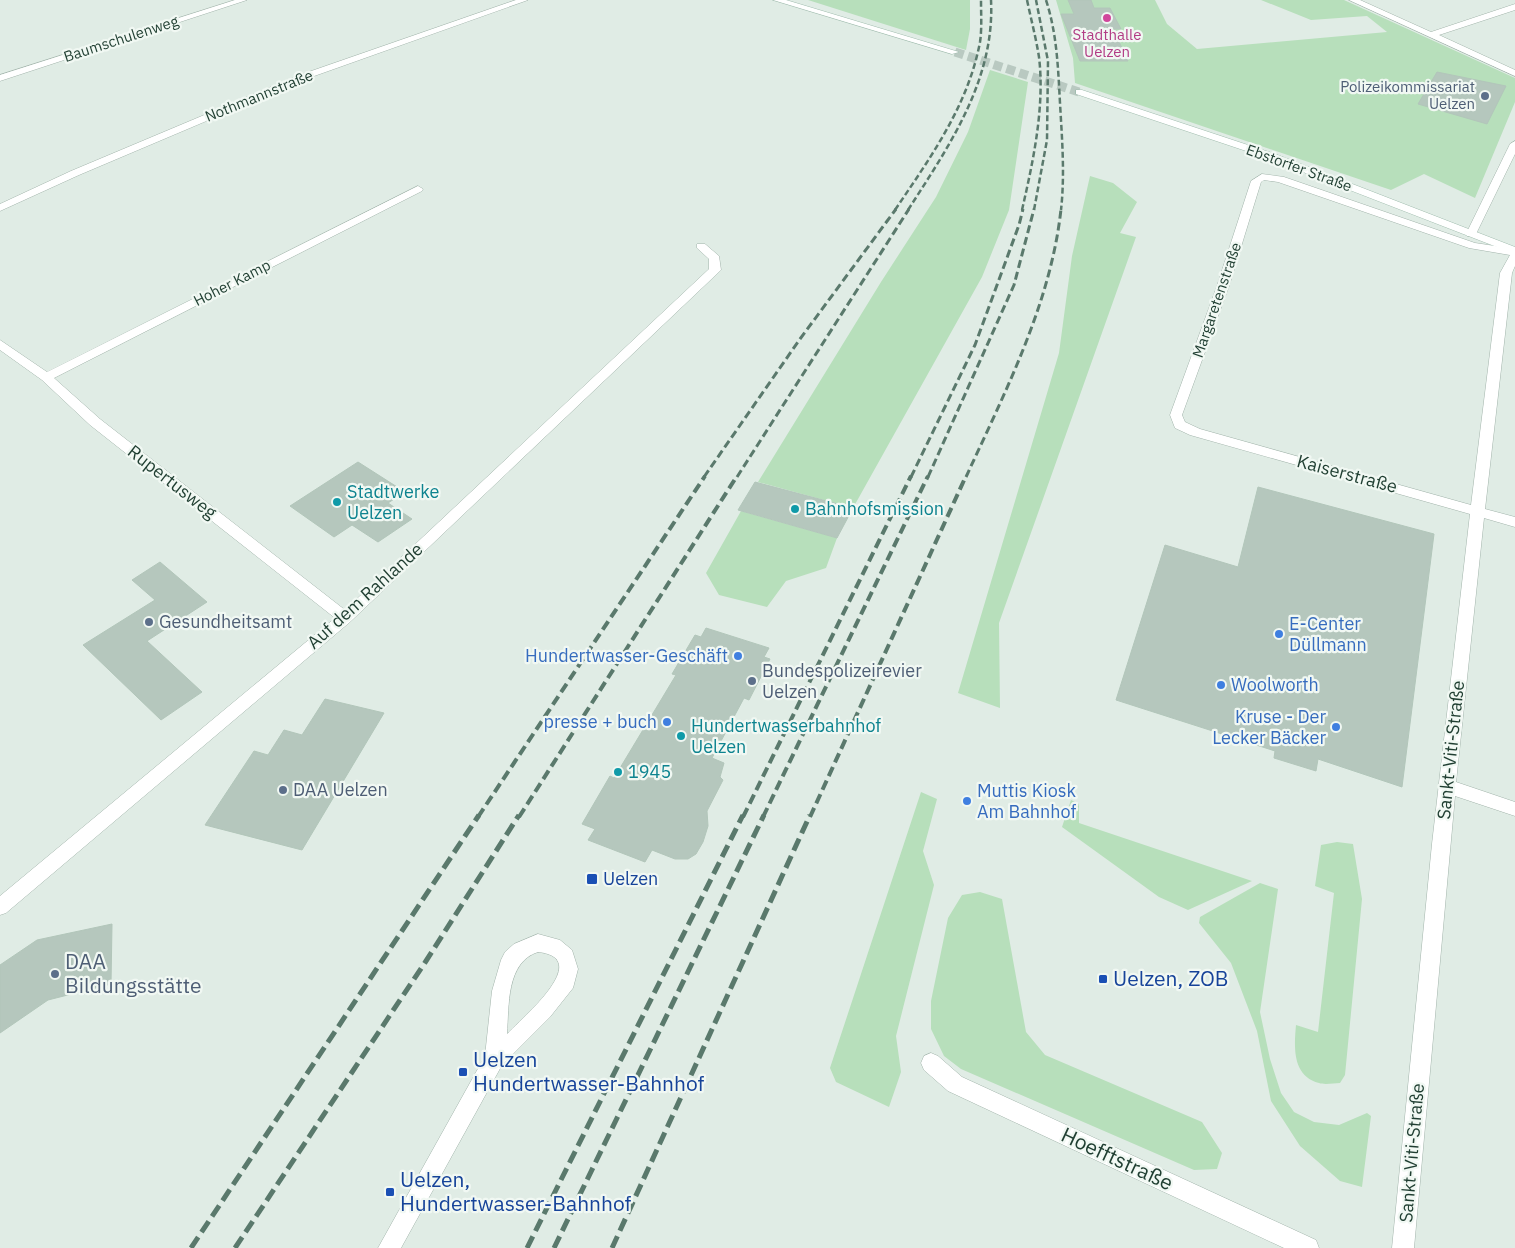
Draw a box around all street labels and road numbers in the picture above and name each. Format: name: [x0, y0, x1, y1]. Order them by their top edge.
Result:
street label: Baumschulenweg: [61, 11, 181, 66]
street label: Nothmannstraße: [202, 65, 316, 126]
street label: Ebstorfer Straße: [1244, 140, 1355, 195]
street label: Margaretenstraße: [1188, 240, 1245, 360]
street label: Hoher Kamp: [190, 255, 273, 310]
street label: Rupertusweg: [123, 440, 222, 524]
street label: Kaiserstraße: [1294, 449, 1400, 498]
street label: Auf dem Rahlande: [302, 537, 428, 654]
street label: Sankt-Viti-Straße: [1432, 679, 1469, 821]
street label: Sankt-Viti-Straße: [1394, 1082, 1429, 1224]
street label: Hoefftstraße: [1057, 1120, 1178, 1196]

